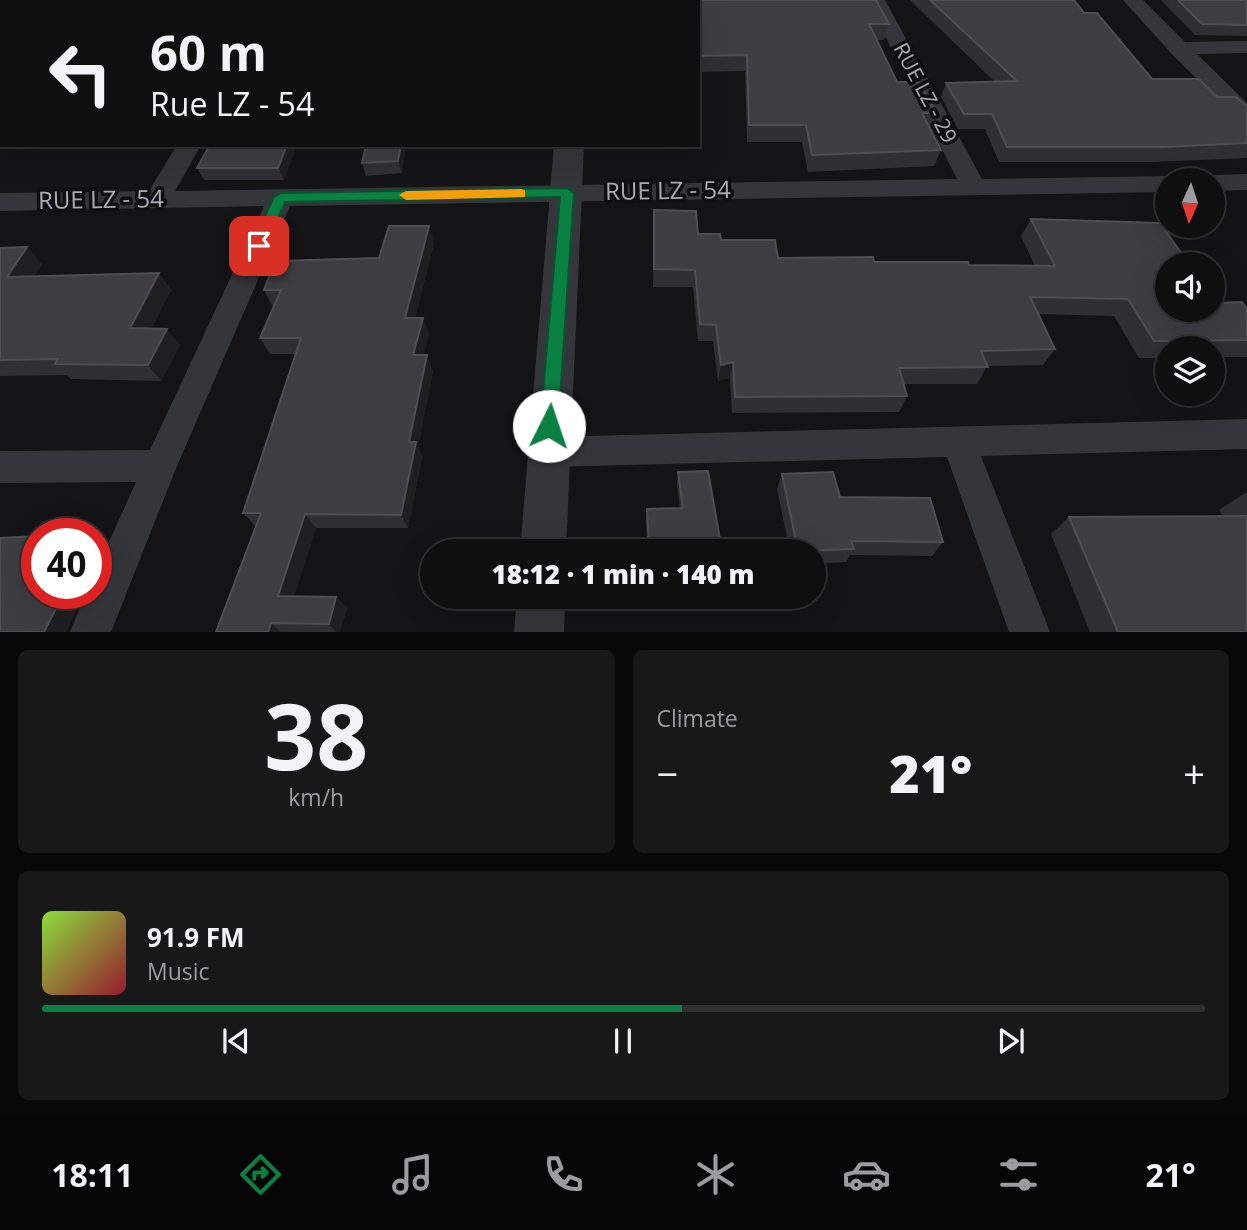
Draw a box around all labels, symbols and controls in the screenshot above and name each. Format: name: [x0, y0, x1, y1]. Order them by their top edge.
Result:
text: 60 m: [150, 19, 267, 85]
icon: left: [35, 28, 126, 119]
street label: RUE LZ - 29: [888, 37, 964, 148]
text: Rue LZ - 54: [150, 82, 314, 125]
north arrow: [1155, 168, 1225, 238]
map controls: [1155, 168, 1225, 406]
street label: RUE LZ - 54: [605, 172, 731, 207]
street label: RUE LZ - 54: [38, 181, 164, 216]
pin: [229, 216, 289, 276]
icon: arrive: [240, 227, 278, 265]
button: sound: [1155, 252, 1225, 322]
button: layers: [1155, 336, 1225, 406]
position arrow: [512, 389, 586, 463]
speed limit sign: 40: [21, 518, 112, 609]
text: 18:12 · 1 min · 140 m: [492, 556, 754, 592]
text: 38: [264, 673, 368, 797]
text: Climate: [657, 702, 738, 734]
text: 21°: [889, 737, 972, 808]
text: −: [657, 747, 678, 799]
text: +: [1183, 747, 1205, 799]
text: km/h: [288, 781, 344, 813]
text: 91.9 FM: [147, 919, 245, 955]
text: Music: [147, 955, 210, 987]
icon: previous: [217, 1022, 255, 1060]
icon: pause: [604, 1022, 642, 1060]
icon: next: [992, 1022, 1030, 1060]
icon: directions: [236, 1150, 285, 1199]
icon: music: [388, 1150, 437, 1199]
icon: phone: [539, 1150, 588, 1199]
icon: climate: [691, 1150, 740, 1199]
icon: car: [842, 1150, 891, 1199]
icon: filters: [994, 1150, 1043, 1199]
text: 18:11: [51, 1153, 134, 1196]
text: 21°: [1145, 1153, 1196, 1196]

